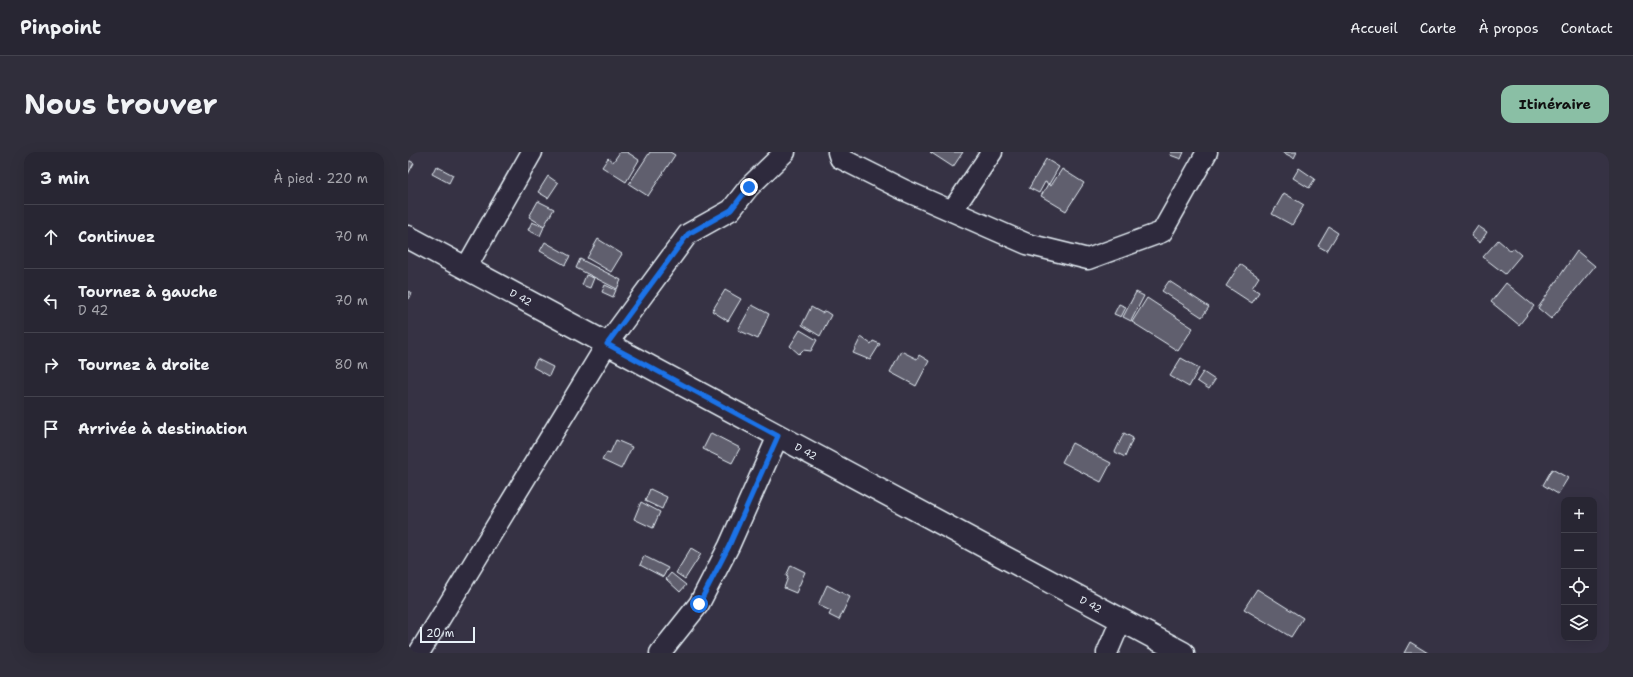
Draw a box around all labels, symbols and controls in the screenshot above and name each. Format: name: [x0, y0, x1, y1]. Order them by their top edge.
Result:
text: Pinpoint: [20, 15, 101, 40]
text: Accueil: [1350, 19, 1398, 37]
text: Carte: [1420, 19, 1456, 37]
text: À propos: [1478, 19, 1539, 37]
text: Contact: [1561, 19, 1613, 37]
text: Nous trouver: [24, 85, 218, 123]
button: Itinéraire: [1501, 85, 1609, 123]
text: 3 min: [40, 167, 90, 189]
text: À pied · 220 m: [274, 170, 368, 187]
route end: [740, 178, 758, 196]
icon: ahead: [40, 226, 62, 248]
text: Continuez: [78, 227, 155, 247]
text: 70 m: [334, 228, 368, 245]
text: Tournez à gauche: [78, 282, 218, 302]
street label: D 42: [507, 286, 534, 309]
icon: left: [40, 290, 62, 312]
text: 70 m: [334, 292, 368, 309]
text: D 42: [78, 302, 108, 319]
icon: right: [40, 354, 62, 376]
text: Tournez à droite: [78, 355, 210, 375]
text: 80 m: [334, 356, 368, 373]
icon: arrive: [40, 418, 62, 440]
text: Arrivée à destination: [78, 419, 247, 439]
street label: D 42: [792, 440, 819, 463]
map controls: [1561, 497, 1597, 641]
button: +: [1561, 497, 1597, 533]
button: −: [1561, 533, 1597, 569]
button: locate: [1561, 569, 1597, 605]
street label: D 42: [1077, 593, 1104, 616]
route start: [690, 595, 708, 613]
button: layers: [1561, 605, 1597, 641]
scale bar: [420, 625, 475, 644]
text: 20 m: [426, 626, 454, 641]

